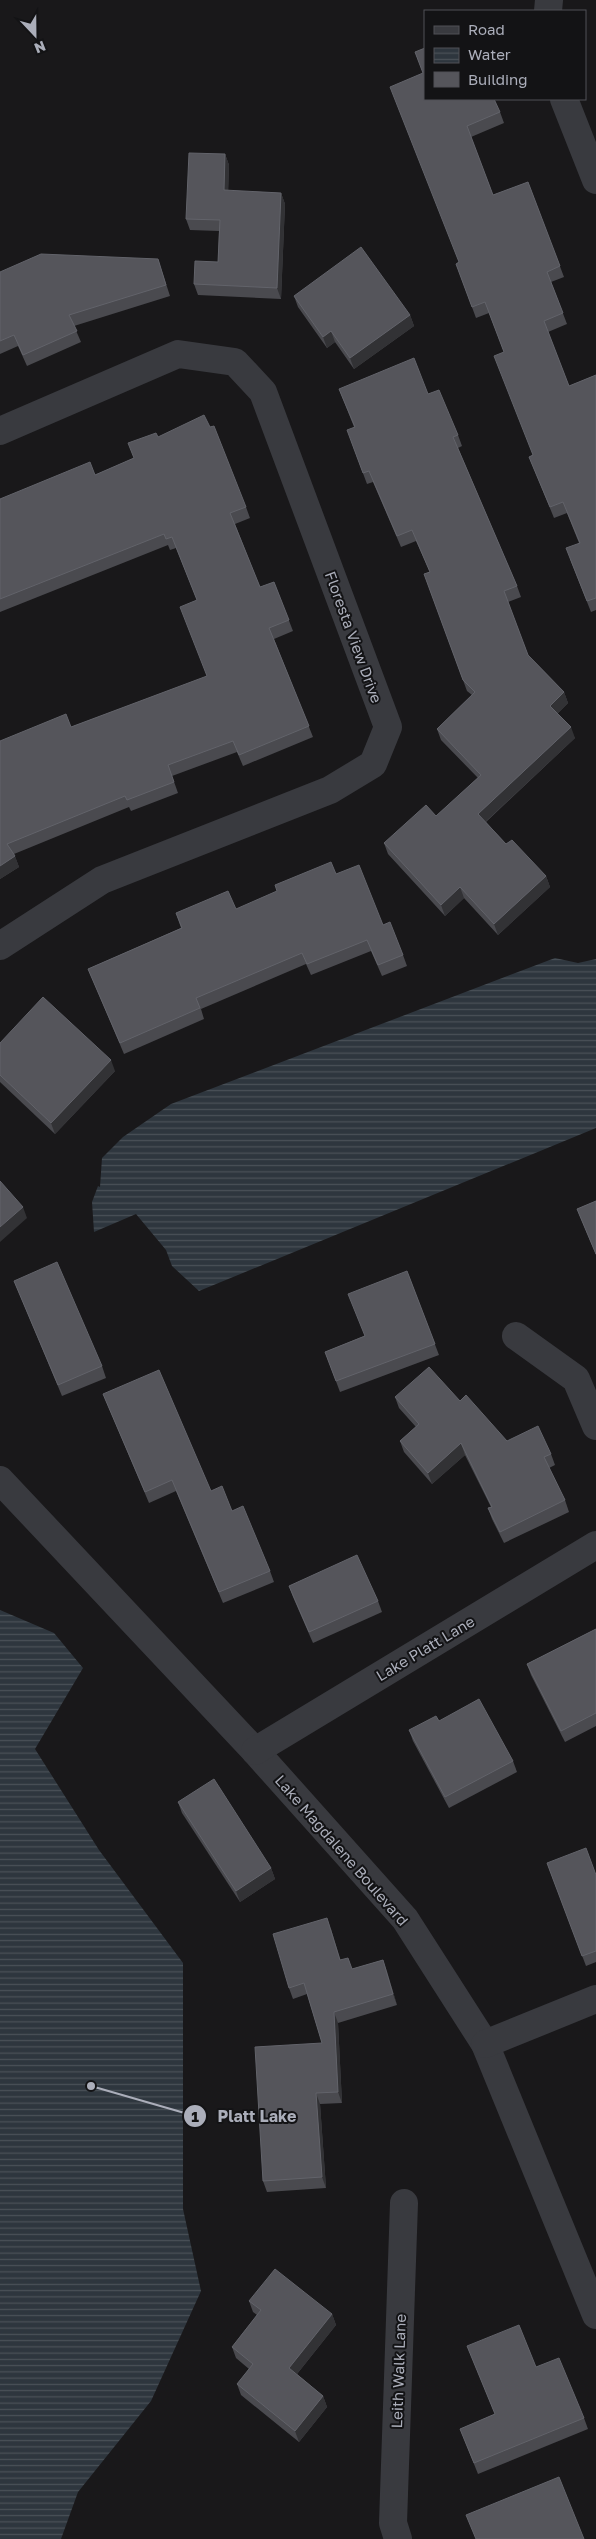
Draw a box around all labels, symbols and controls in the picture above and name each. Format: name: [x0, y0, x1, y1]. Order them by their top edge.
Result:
north arrow: [10, 10, 60, 60]
legend: [424, 10, 586, 100]
text: Road: [468, 20, 505, 38]
text: N: [32, 38, 48, 57]
text: Water: [468, 45, 511, 63]
text: Building: [468, 70, 528, 88]
street label: Floresta View Drive: [322, 569, 386, 706]
street label: Lake Platt Lane: [373, 1611, 478, 1684]
street label: Lake Magdalene Boulevard: [272, 1771, 412, 1929]
callout: Platt Lake: [183, 2101, 307, 2132]
text: Platt Lake: [218, 2106, 296, 2126]
text: 1: [191, 2107, 199, 2125]
street label: Leith Walk Lane: [387, 2313, 409, 2429]

